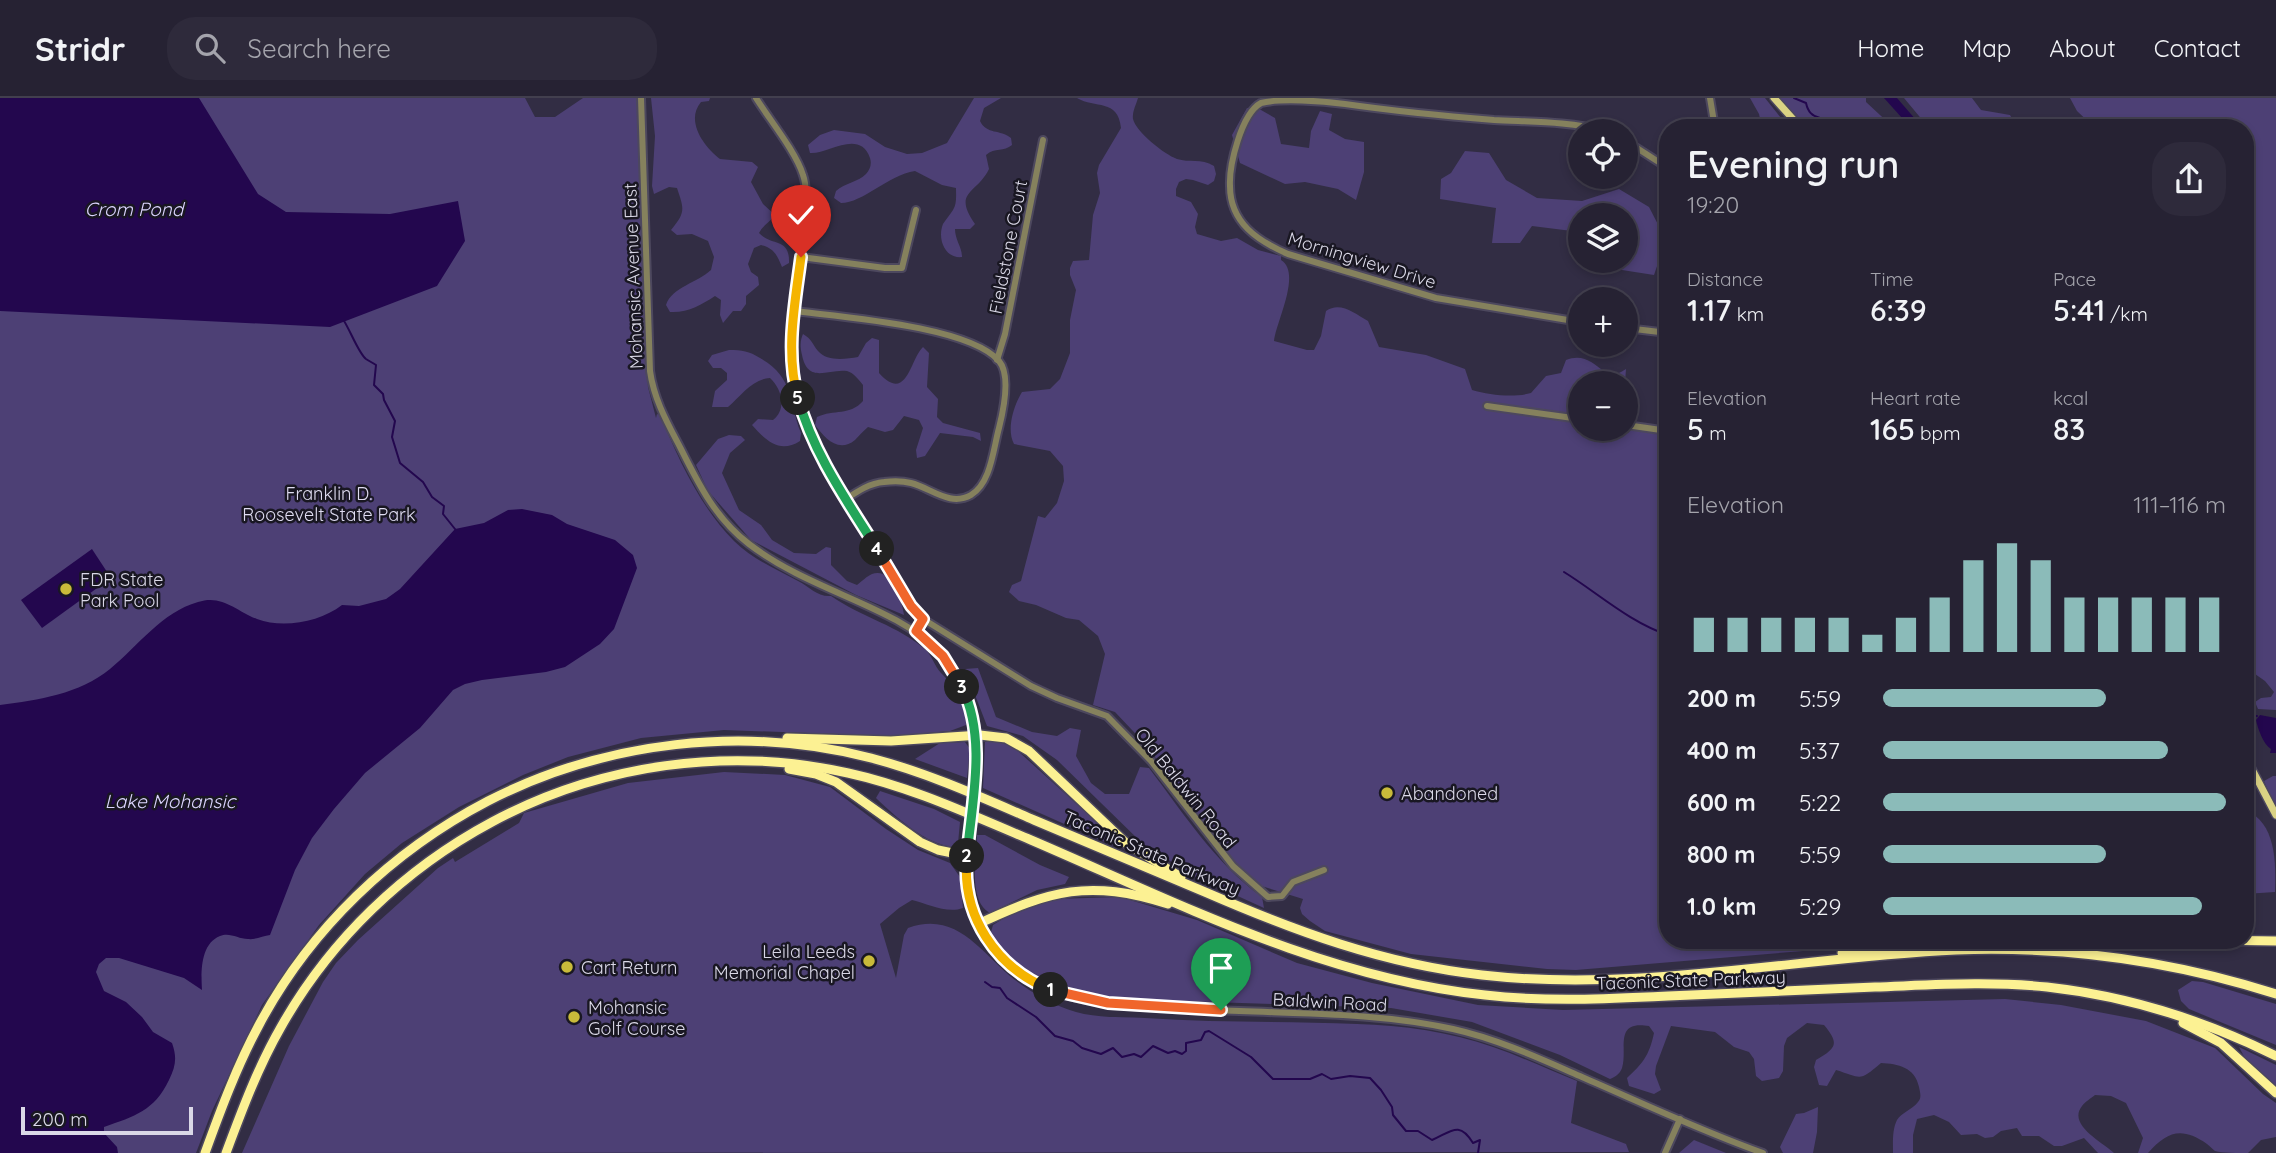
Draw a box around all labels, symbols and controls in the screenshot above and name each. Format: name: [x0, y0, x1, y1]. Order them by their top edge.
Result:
search box: [167, 17, 657, 80]
text: Stridr: [35, 28, 125, 69]
icon: search: [191, 29, 229, 67]
text: Search here: [247, 32, 391, 65]
text: Home: [1857, 33, 1924, 63]
text: Map: [1962, 33, 2011, 63]
text: About: [2049, 33, 2116, 63]
text: Contact: [2154, 33, 2241, 63]
map controls: [1568, 119, 1638, 441]
button: locate: [1568, 119, 1638, 189]
text: Evening run: [1687, 140, 1900, 188]
button: share: [2152, 142, 2226, 216]
street label: Fieldstone Court: [984, 178, 1032, 316]
street label: Mohansic Avenue East: [618, 183, 648, 369]
pin: [771, 185, 831, 257]
text: 19:20: [1687, 190, 1739, 219]
icon: check: [782, 196, 820, 234]
water label: Crom Pond: [85, 197, 186, 221]
button: layers: [1568, 203, 1638, 273]
street label: Morningview Drive: [1285, 227, 1439, 293]
text: Distance: [1687, 267, 1763, 291]
text: Time: [1870, 267, 1914, 291]
text: Pace: [2053, 267, 2096, 291]
button: +: [1568, 287, 1638, 357]
text: 1.17: [1687, 291, 1731, 329]
text: 6:39: [1870, 291, 1927, 329]
text: 5:41: [2053, 291, 2105, 329]
text: km: [1731, 302, 1764, 326]
text: /km: [2105, 302, 2148, 326]
button: −: [1568, 371, 1638, 441]
pin: 5: [780, 380, 816, 416]
text: 5: [792, 385, 803, 409]
text: Elevation: [1687, 386, 1767, 410]
text: Heart rate: [1870, 386, 1961, 410]
text: kcal: [2053, 386, 2088, 410]
text: 5: [1687, 410, 1704, 448]
text: 165: [1870, 410, 1915, 448]
text: 83: [2053, 410, 2085, 448]
text: m: [1704, 421, 1727, 445]
text: bpm: [1915, 421, 1960, 445]
park label: Franklin D. Roosevelt State Park: [242, 482, 416, 526]
text: Elevation: [1687, 490, 1784, 519]
text: 111–116 m: [2133, 490, 2226, 519]
pin: 4: [860, 532, 894, 566]
text: 4: [871, 536, 882, 560]
place label: FDR State Park Pool: [80, 568, 163, 612]
marker: FDR State Park Pool: [58, 581, 74, 597]
pin: 3: [944, 670, 979, 704]
text: 3: [956, 674, 967, 698]
text: 200 m: [1687, 684, 1756, 713]
text: 5:59: [1799, 684, 1841, 713]
street label: Old Baldwin Road: [1130, 723, 1242, 853]
text: 400 m: [1687, 736, 1756, 765]
text: 5:37: [1799, 736, 1840, 765]
place label: Abandoned: [1401, 782, 1498, 805]
marker: Abandoned: [1379, 785, 1395, 801]
text: 600 m: [1687, 788, 1756, 817]
text: 5:22: [1799, 788, 1841, 817]
water label: Lake Mohansic: [105, 789, 237, 813]
street label: Taconic State Parkway: [1060, 805, 1244, 901]
pin: 2: [950, 838, 984, 874]
text: 800 m: [1687, 840, 1756, 869]
text: 5:59: [1799, 840, 1841, 869]
text: 2: [961, 843, 972, 867]
text: 1.0 km: [1687, 892, 1757, 921]
text: 5:29: [1799, 892, 1841, 921]
pin: [1191, 938, 1251, 1010]
place label: Leila Leeds Memorial Chapel: [714, 940, 855, 984]
icon: arrive: [1202, 949, 1240, 987]
marker: Leila Leeds Memorial Chapel: [861, 953, 877, 969]
place label: Cart Return: [581, 956, 677, 979]
marker: Cart Return: [559, 959, 575, 975]
street label: Taconic State Parkway: [1596, 965, 1786, 995]
pin: 1: [1034, 972, 1068, 1008]
text: 1: [1047, 977, 1054, 1001]
street label: Baldwin Road: [1272, 988, 1388, 1016]
place label: Mohansic Golf Course: [588, 996, 685, 1040]
marker: Mohansic Golf Course: [566, 1009, 582, 1025]
scale bar: [21, 1104, 192, 1136]
text: 200 m: [32, 1107, 88, 1131]

